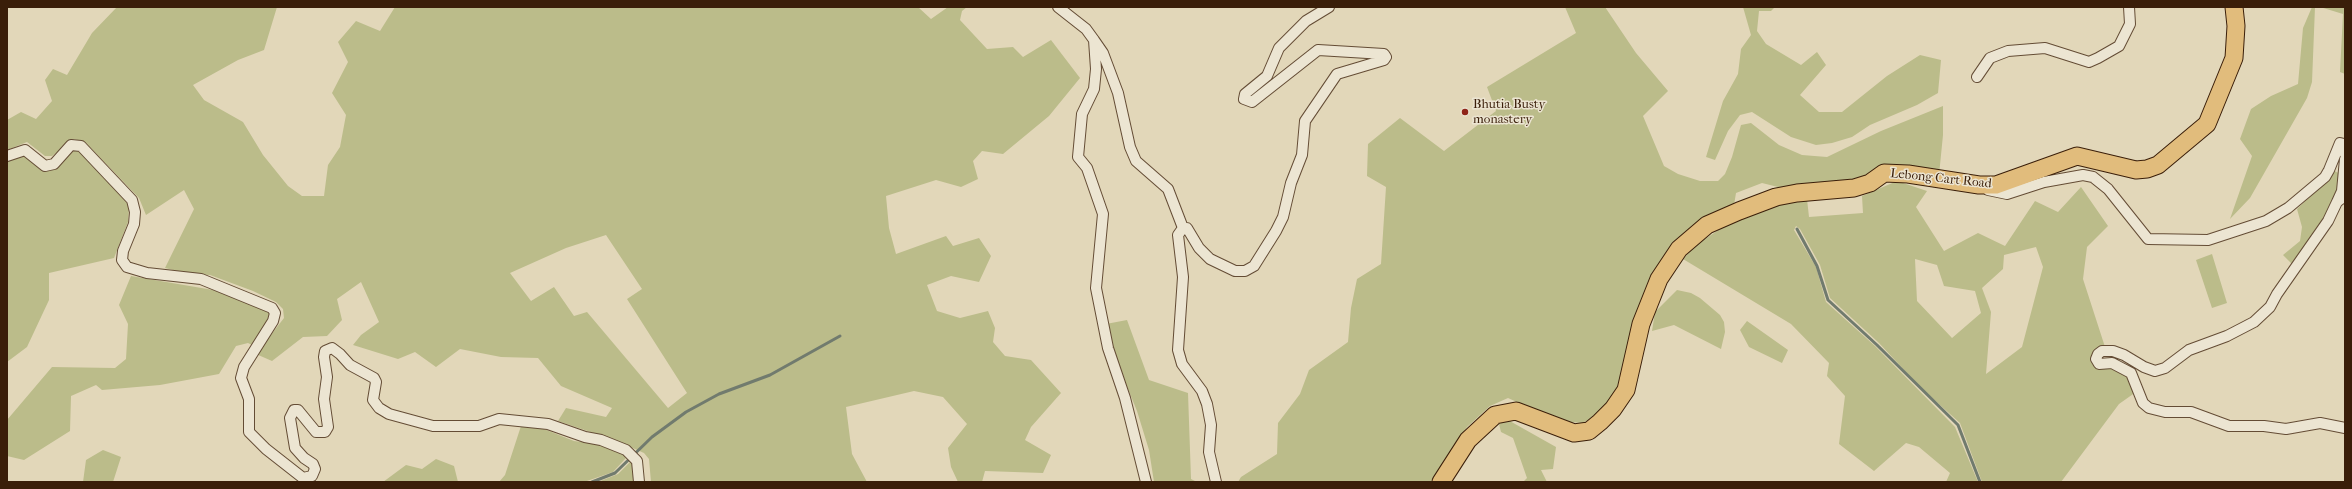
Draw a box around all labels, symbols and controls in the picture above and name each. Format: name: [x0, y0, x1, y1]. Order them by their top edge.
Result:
place label: Bhutia Busty monastery: [1473, 97, 1545, 128]
marker: Bhutia Busty monastery: [1460, 107, 1470, 117]
street label: Lebong Cart Road: [1890, 166, 1992, 192]

